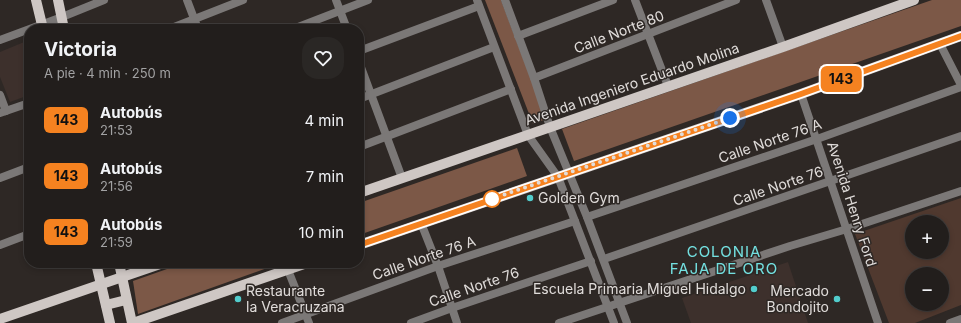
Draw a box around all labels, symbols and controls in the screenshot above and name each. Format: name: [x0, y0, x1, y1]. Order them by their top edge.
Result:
street label: Calle Norte 80: [571, 6, 666, 57]
button: heart: [302, 37, 344, 79]
text: Victoria: [44, 38, 117, 61]
street label: Avenida Ingeniero Eduardo Molina: [522, 39, 741, 128]
text: A pie · 4 min · 250 m: [44, 65, 171, 81]
line badge: 143: [818, 66, 864, 92]
text: 143: [829, 70, 853, 87]
text: Autobús: [100, 103, 162, 122]
your location: [720, 108, 740, 128]
text: 143: [54, 111, 78, 128]
text: 4 min: [304, 111, 344, 130]
street label: Calle Norte 76 A: [716, 115, 824, 166]
text: 21:53: [100, 122, 133, 138]
street label: Avenida Henry Ford: [824, 139, 881, 268]
text: Autobús: [100, 159, 162, 178]
street label: Calle Norte 76: [730, 162, 825, 209]
text: 143: [54, 167, 78, 184]
text: 7 min: [306, 167, 344, 186]
text: 21:56: [100, 178, 133, 194]
place label: Golden Gym: [538, 189, 620, 206]
unlabelled marker: [483, 190, 501, 208]
marker: Golden Gym: [525, 193, 535, 203]
text: Autobús: [100, 215, 162, 234]
map controls: [905, 215, 949, 311]
button: +: [905, 215, 949, 259]
text: 143: [54, 223, 78, 240]
text: 10 min: [299, 223, 344, 242]
street label: Calle Norte 76 A: [370, 232, 478, 283]
text: 21:59: [100, 234, 133, 250]
district label: COLONIA FAJA DE ORO: [670, 242, 778, 278]
street label: Calle Norte 76: [426, 263, 521, 310]
button: −: [905, 267, 949, 311]
place label: Escuela Primaria Miguel Hidalgo: [533, 280, 746, 297]
place label: Restaurante la Veracruzana: [246, 282, 345, 315]
place label: Mercado Bondojito: [767, 282, 829, 315]
marker: Escuela Primaria Miguel Hidalgo: [749, 284, 759, 294]
marker: Restaurante la Veracruzana: [233, 294, 243, 304]
marker: Mercado Bondojito: [832, 294, 842, 304]

